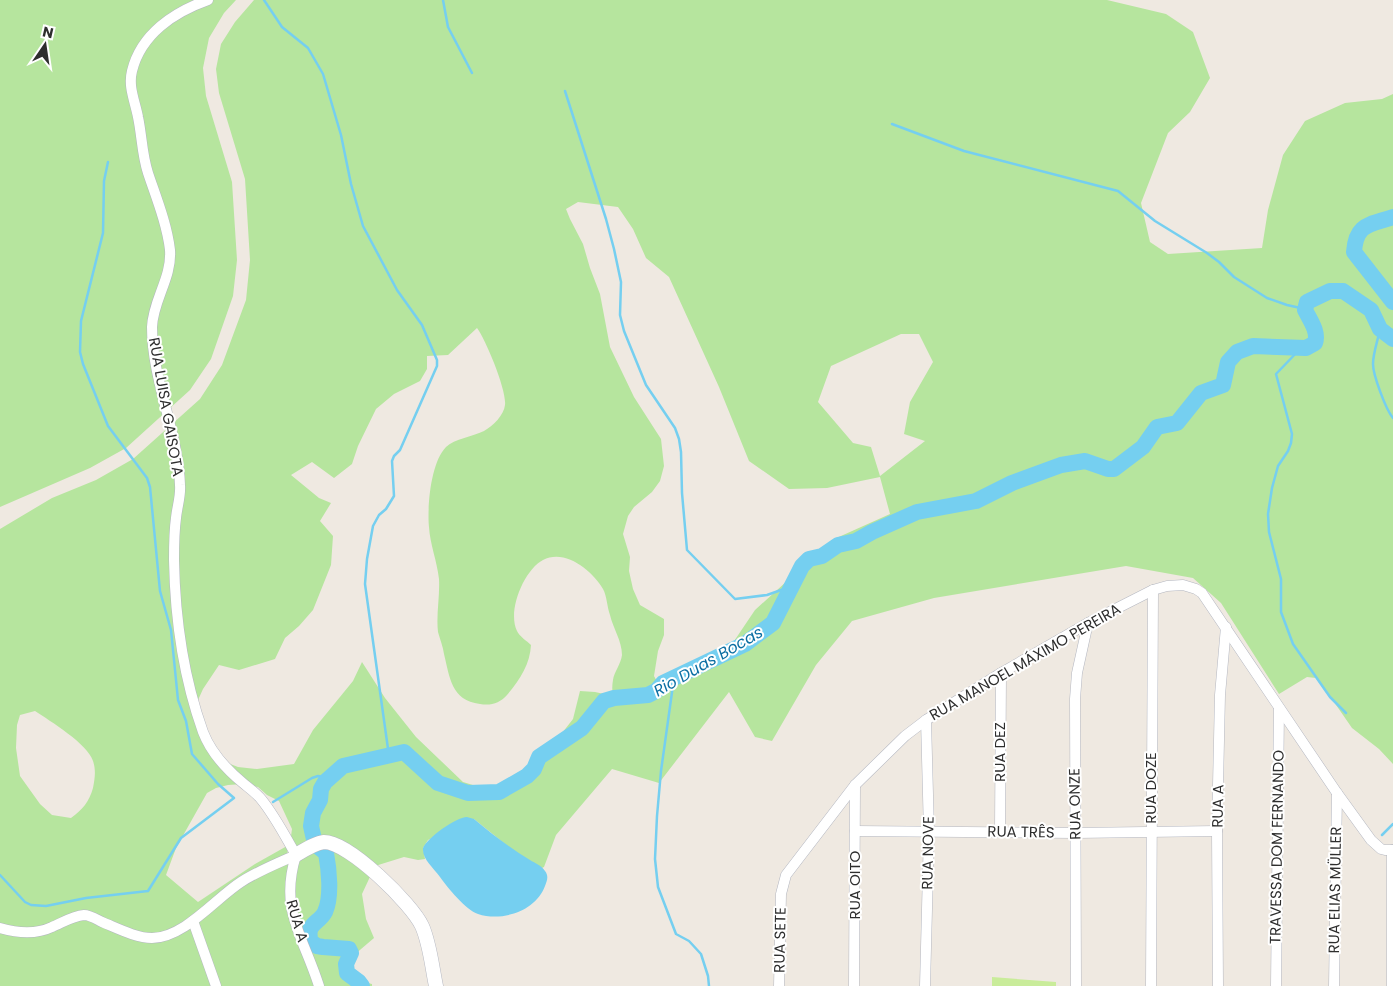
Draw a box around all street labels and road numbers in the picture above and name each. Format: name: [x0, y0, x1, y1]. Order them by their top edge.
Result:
street label: RUA LUISA GAISOTA: [144, 336, 189, 478]
street label: RUA MANOEL MÁXIMO PEREIRA: [925, 598, 1124, 725]
street label: RUA DEZ: [989, 722, 1010, 782]
street label: TRAVESSA DOM FERNANDO: [1264, 750, 1289, 944]
street label: RUA DOZE: [1140, 752, 1161, 824]
street label: RUA ONZE: [1063, 768, 1086, 840]
street label: RUA A: [1207, 784, 1228, 828]
street label: RUA NOVE: [916, 816, 939, 890]
street label: RUA TRÊS: [987, 820, 1055, 843]
street label: RUA ELIAS MÜLLER: [1323, 826, 1346, 954]
street label: RUA OITO: [844, 850, 865, 919]
street label: RUA A: [281, 897, 314, 945]
street label: RUA SETE: [768, 907, 791, 973]

